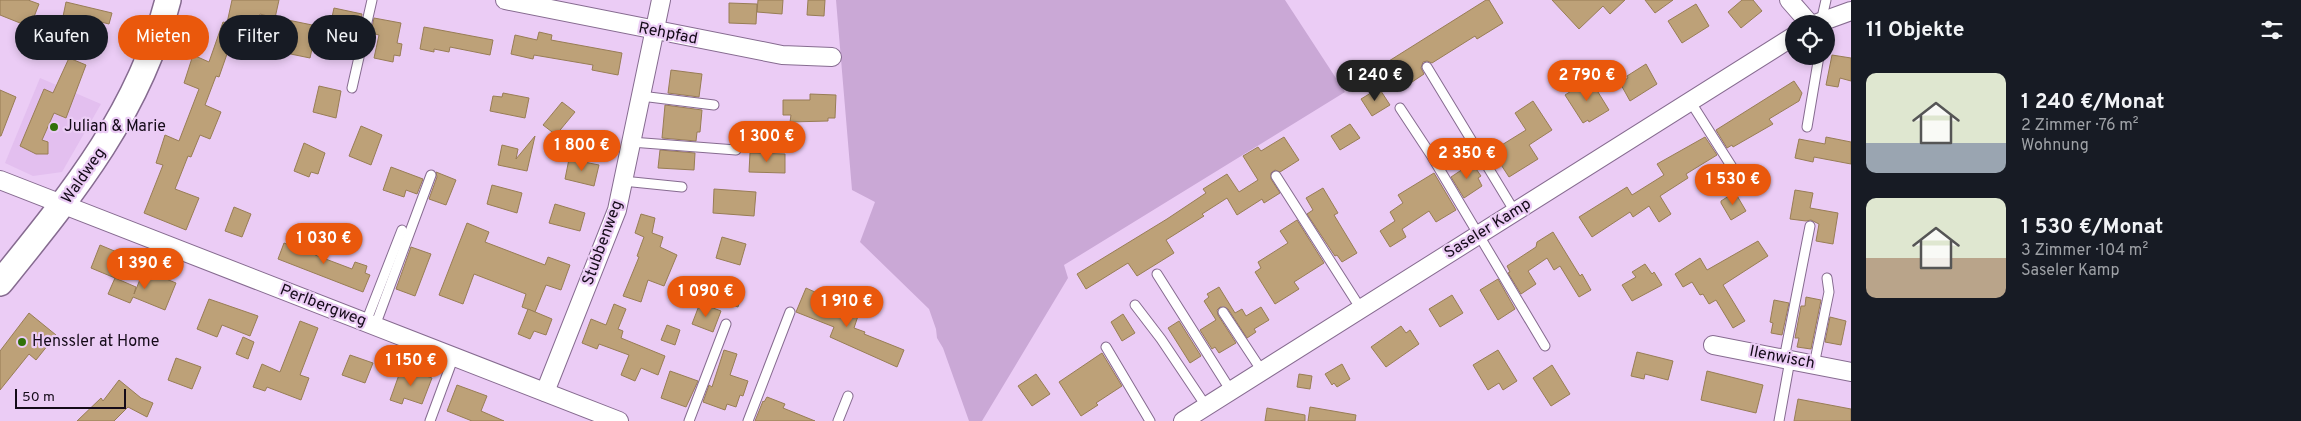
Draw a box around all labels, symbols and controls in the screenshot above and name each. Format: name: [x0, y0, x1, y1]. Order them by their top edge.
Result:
chip: Kaufen: [15, 15, 108, 60]
chip: Mieten: [118, 15, 209, 60]
chip: Filter: [219, 15, 298, 60]
chip: Neu: [308, 15, 376, 60]
map controls: [1785, 15, 1835, 65]
button: locate: [1785, 15, 1835, 65]
icon: filters: [2258, 16, 2286, 44]
text: 11 Objekte: [1866, 17, 1964, 44]
street label: Rehpfad: [637, 18, 699, 50]
pin: 1 240 €: [1329, 59, 1421, 102]
pin: 2 790 €: [1541, 59, 1633, 102]
text: 1 240 €: [1347, 66, 1403, 86]
text: 2 790 €: [1559, 66, 1615, 86]
text: 1 240 €/Monat: [2021, 89, 2165, 116]
icon: home: [1906, 93, 1966, 153]
text: 2 Zimmer · 76 m²: [2021, 116, 2139, 136]
place label: Julian & Marie: [64, 117, 166, 137]
pin: 1 300 €: [721, 120, 813, 163]
marker: Julian & Marie: [48, 121, 60, 133]
text: 1 300 €: [739, 127, 795, 147]
pin: 1 800 €: [536, 130, 628, 172]
text: 1 800 €: [554, 136, 610, 156]
text: Wohnung: [2021, 136, 2089, 156]
pin: 2 350 €: [1421, 138, 1513, 180]
street label: Waldweg: [58, 144, 110, 208]
text: 2 350 €: [1438, 144, 1496, 164]
pin: 1 530 €: [1687, 164, 1779, 206]
text: 1 530 €: [1706, 170, 1760, 190]
street label: Saseler Kamp: [1441, 194, 1535, 264]
street label: Stubbenweg: [578, 198, 628, 288]
text: 1 530 €/Monat: [2021, 214, 2163, 241]
icon: home: [1906, 218, 1966, 278]
pin: 1 030 €: [278, 222, 370, 265]
text: 1 030 €: [297, 229, 351, 249]
text: 3 Zimmer · 104 m²: [2021, 241, 2148, 261]
pin: 1 390 €: [99, 248, 191, 290]
text: 1 390 €: [118, 254, 172, 274]
text: Saseler Kamp: [2021, 261, 2120, 281]
pin: 1 090 €: [660, 276, 752, 318]
street label: Perlbergweg: [277, 280, 369, 332]
text: 1 090 €: [678, 282, 734, 302]
pin: 1 910 €: [801, 286, 893, 328]
text: 1 910 €: [821, 292, 873, 312]
place label: Henssler at Home: [32, 332, 159, 352]
marker: Henssler at Home: [16, 336, 28, 348]
street label: Ilenwisch: [1748, 342, 1816, 374]
pin: 1 150 €: [365, 344, 457, 387]
text: 1 150 €: [385, 351, 437, 371]
scale bar: [15, 386, 126, 409]
text: 50 m: [22, 389, 55, 406]

